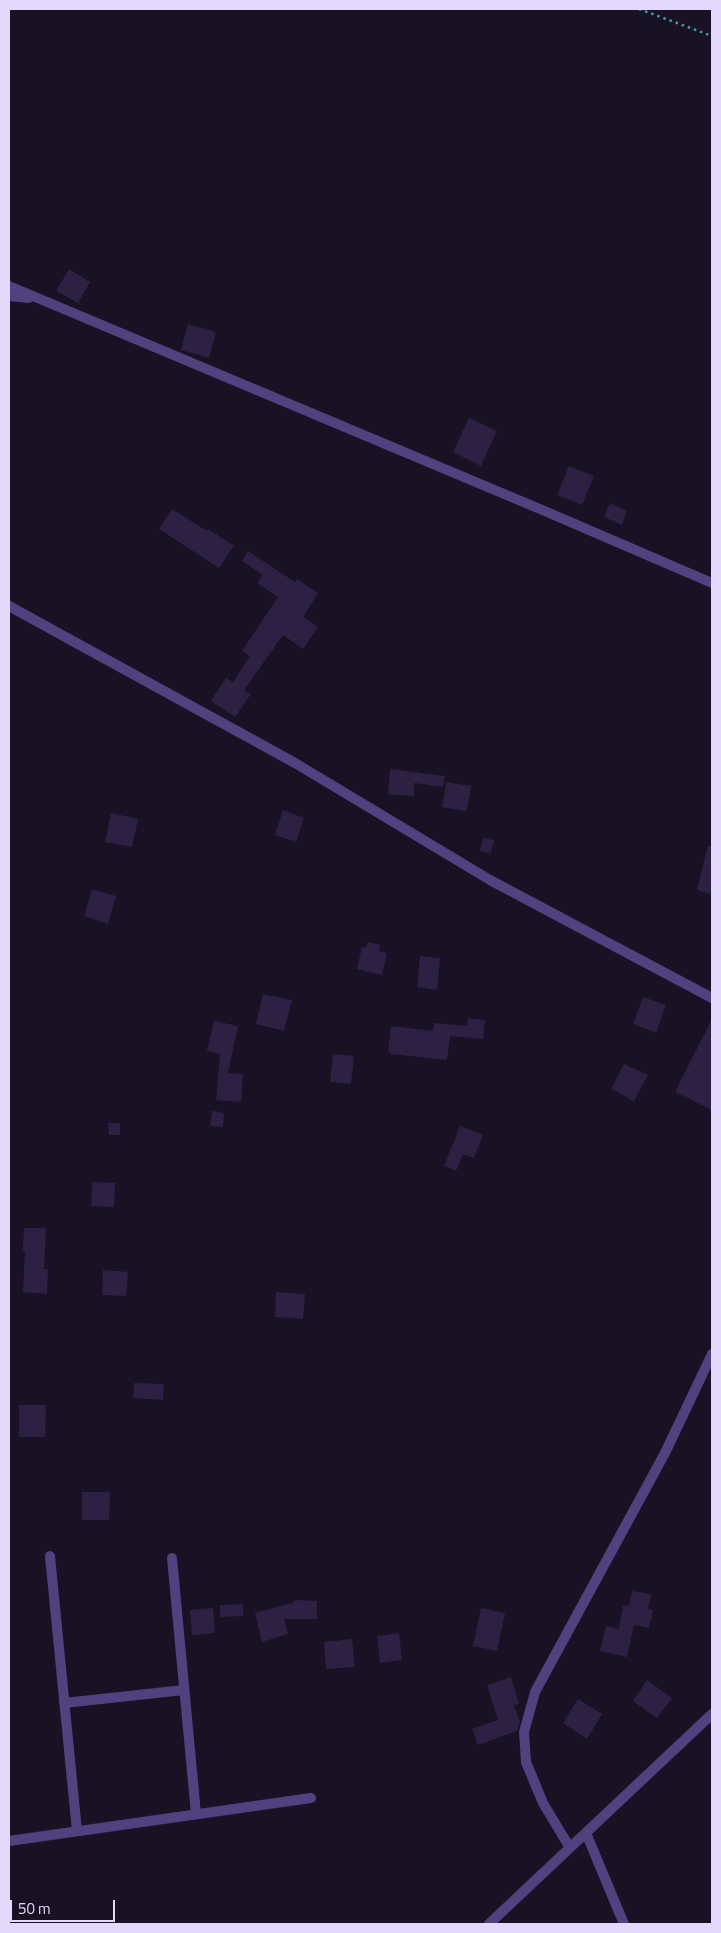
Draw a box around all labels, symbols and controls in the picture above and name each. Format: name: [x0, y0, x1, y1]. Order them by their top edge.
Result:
scale bar: [12, 1890, 118, 1922]
text: 50 m: [18, 1897, 51, 1920]

